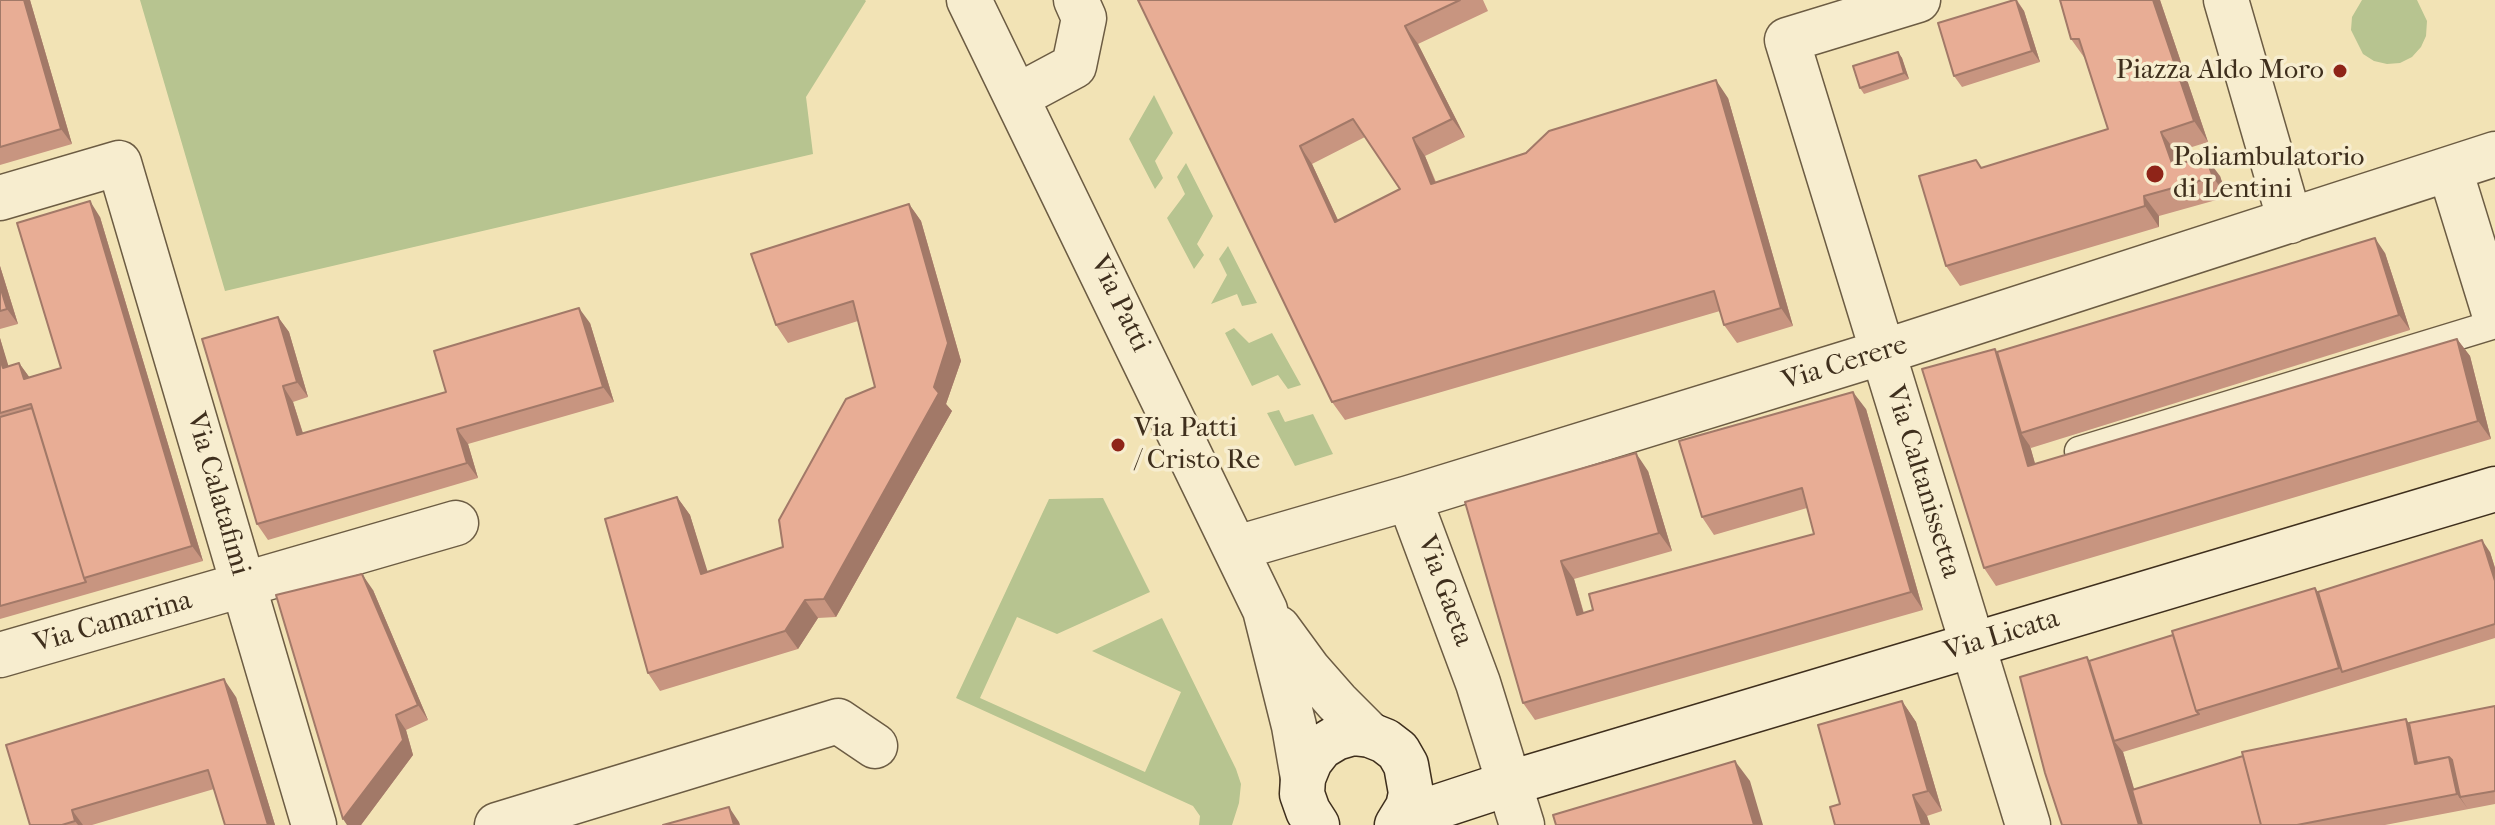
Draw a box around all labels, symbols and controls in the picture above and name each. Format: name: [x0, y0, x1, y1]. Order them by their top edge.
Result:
place label: Piazza Aldo Moro: [2116, 54, 2324, 88]
marker: Piazza Aldo Moro: [2331, 62, 2349, 80]
place label: Poliambulatorio di Lentini: [2173, 141, 2365, 207]
marker: Poliambulatorio di Lentini: [2144, 163, 2166, 185]
street label: Via Patti: [1081, 250, 1157, 358]
street label: Via Cerere: [1778, 329, 1912, 399]
street label: Via Caltanissetta: [1877, 382, 1967, 582]
street label: Via Calatafimi: [178, 409, 256, 579]
place label: Via Patti / Cristo Re: [1134, 412, 1260, 478]
marker: Via Patti / Cristo Re: [1109, 436, 1127, 454]
street label: Via Gaeta: [1409, 531, 1479, 651]
street label: Via Camarina: [30, 584, 196, 662]
street label: Via Licata: [1940, 603, 2064, 669]

